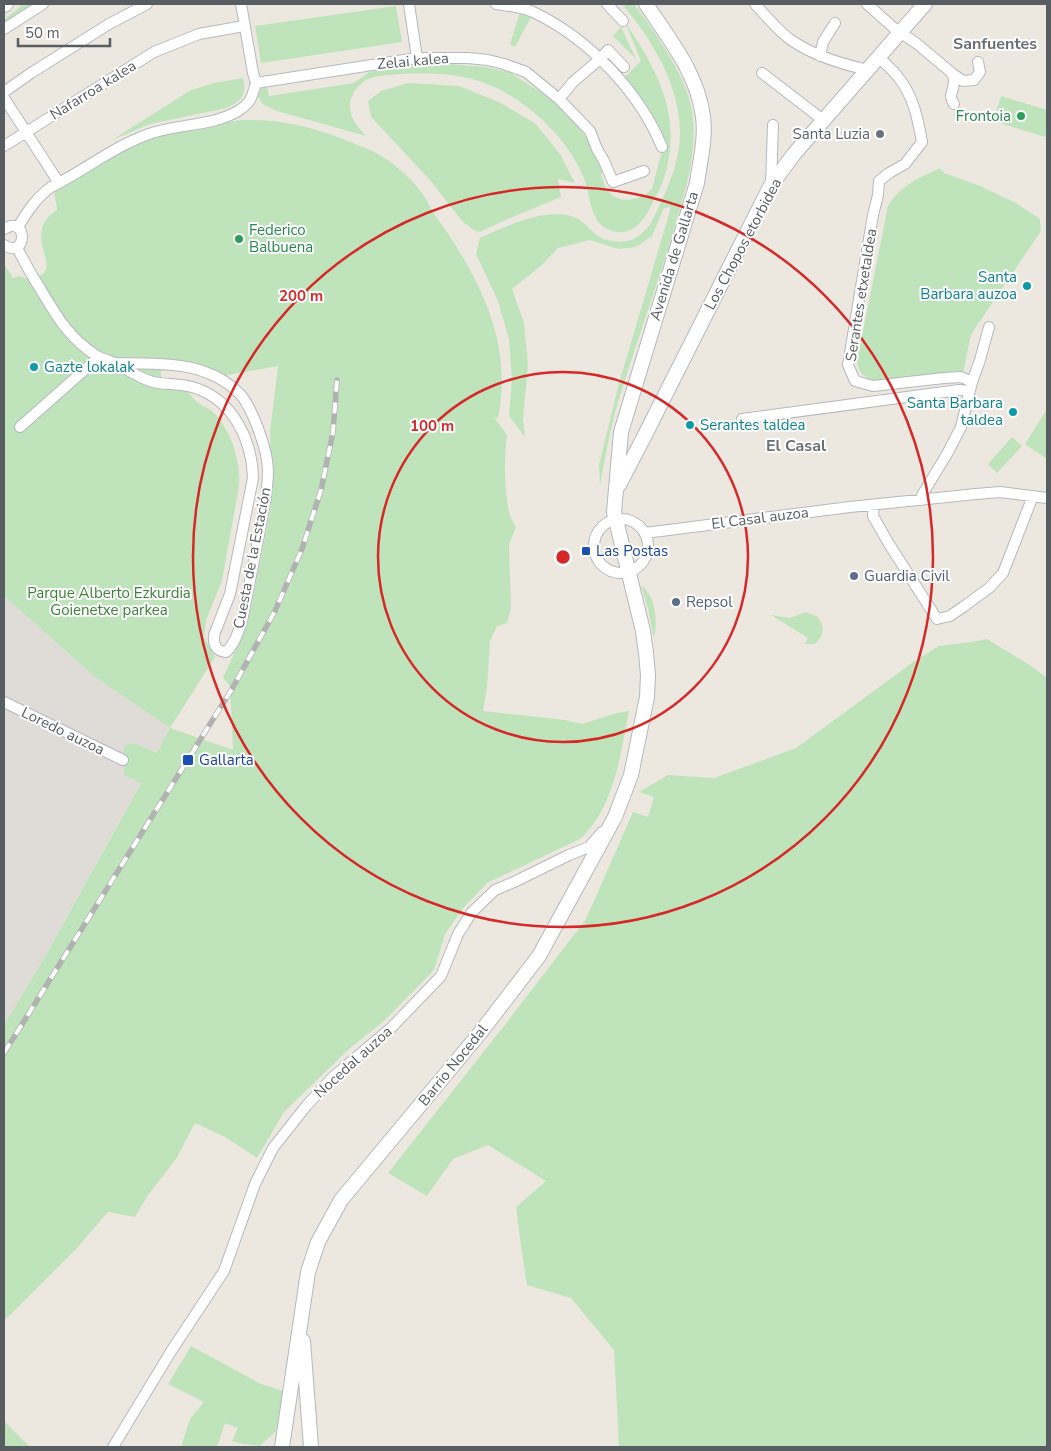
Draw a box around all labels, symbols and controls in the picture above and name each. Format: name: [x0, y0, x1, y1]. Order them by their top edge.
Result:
scale bar: [18, 15, 110, 47]
text: 50 m: [25, 23, 60, 43]
district label: Sanfuentes: [953, 33, 1037, 55]
street label: Zelai kalea: [376, 48, 450, 74]
street label: Nafarroa kalea: [46, 55, 140, 125]
place label: Frontoia: [956, 106, 1011, 126]
marker: Frontoia: [1015, 110, 1027, 122]
place label: Santa Luzia: [792, 124, 870, 144]
marker: Santa Luzia: [874, 128, 886, 140]
street label: Los Chopos etorbidea: [700, 175, 786, 313]
street label: Avenida de Gallarta: [645, 189, 703, 323]
place label: Federico Balbuena: [249, 220, 313, 257]
street label: Serantes etxetaldea: [841, 227, 881, 363]
marker: Federico Balbuena: [233, 233, 245, 245]
place label: Santa Barbara auzoa: [920, 267, 1017, 304]
marker: Santa Barbara auzoa: [1021, 280, 1033, 292]
text: 200 m: [279, 286, 323, 306]
place label: Gazte lokalak: [44, 357, 135, 377]
marker: Gazte lokalak: [28, 361, 40, 373]
place label: Santa Barbara taldea: [907, 393, 1003, 430]
marker: Santa Barbara taldea: [1007, 406, 1019, 418]
place label: Serantes taldea: [700, 415, 805, 435]
text: 100 m: [410, 416, 454, 436]
marker: Serantes taldea: [684, 419, 696, 431]
district label: El Casal: [766, 435, 826, 457]
street label: Cuesta de la Estación: [228, 486, 276, 630]
street label: El Casal auzoa: [710, 502, 810, 534]
place label: Las Postas: [596, 541, 668, 561]
marker: Las Postas: [580, 545, 592, 557]
centre of rings: [554, 548, 572, 566]
place label: Guardia Civil: [864, 566, 950, 586]
marker: Guardia Civil: [848, 570, 860, 582]
park label: Parque Alberto Ezkurdia Goienetxe parkea: [27, 583, 191, 620]
place label: Repsol: [686, 592, 733, 612]
marker: Repsol: [670, 596, 682, 608]
street label: Loredo auzoa: [18, 702, 108, 760]
place label: Gallarta: [199, 750, 254, 770]
marker: Gallarta: [181, 753, 195, 767]
street label: Barrio Nocedal: [414, 1019, 493, 1110]
street label: Nocedal auzoa: [310, 1022, 396, 1102]

